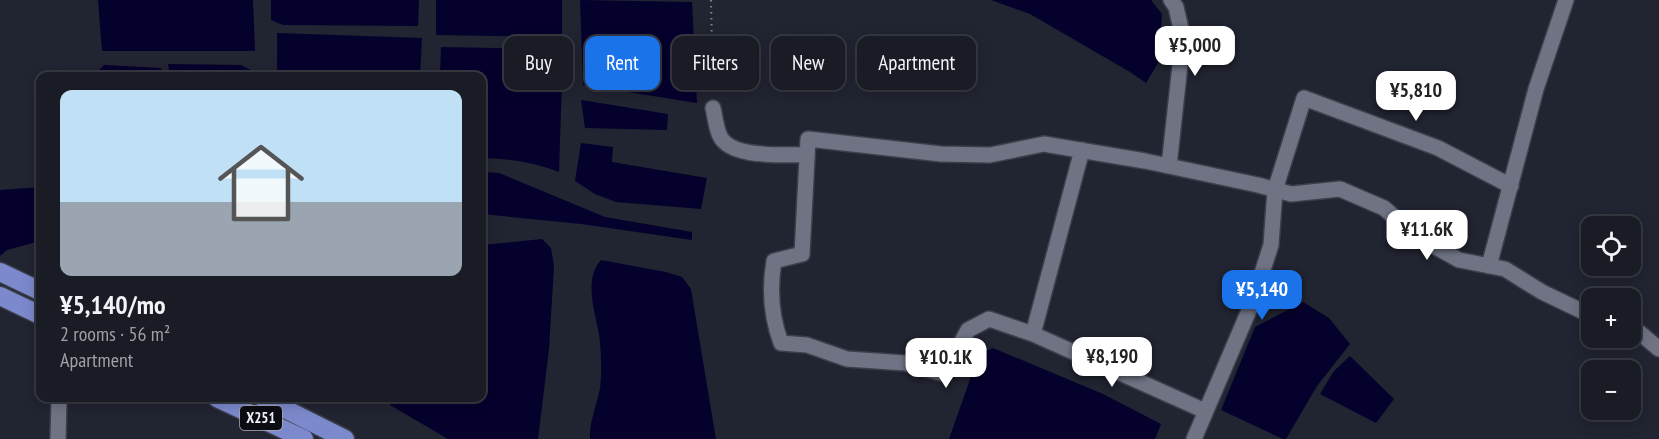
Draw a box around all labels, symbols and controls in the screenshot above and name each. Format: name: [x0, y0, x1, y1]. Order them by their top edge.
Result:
pin: ¥5,000: [1146, 26, 1244, 77]
text: ¥5,000: [1169, 32, 1221, 58]
chip: Buy: [504, 36, 573, 90]
chip: Rent: [585, 36, 660, 90]
chip: Filters: [672, 36, 759, 90]
chip: New: [771, 36, 845, 90]
chip: Apartment: [857, 36, 976, 90]
pin: ¥5,810: [1367, 71, 1465, 122]
text: ¥5,810: [1390, 77, 1442, 103]
icon: home: [207, 129, 315, 237]
pin: ¥11.6K: [1378, 210, 1476, 261]
text: ¥11.6K: [1401, 216, 1453, 242]
map controls: [1581, 216, 1641, 420]
button: locate: [1581, 216, 1641, 276]
pin: ¥5,140: [1213, 270, 1311, 321]
text: ¥5,140: [1236, 276, 1288, 302]
text: ¥5,140/mo: [60, 288, 166, 321]
button: +: [1581, 288, 1641, 348]
text: 2 rooms · 56 m²: [60, 321, 170, 347]
pin: ¥8,190: [1063, 337, 1161, 388]
pin: ¥10.1K: [897, 338, 995, 389]
text: ¥8,190: [1086, 343, 1138, 369]
text: ¥10.1K: [920, 344, 972, 370]
text: Apartment: [60, 347, 133, 373]
button: −: [1581, 360, 1641, 420]
road number: X251: [240, 406, 282, 430]

